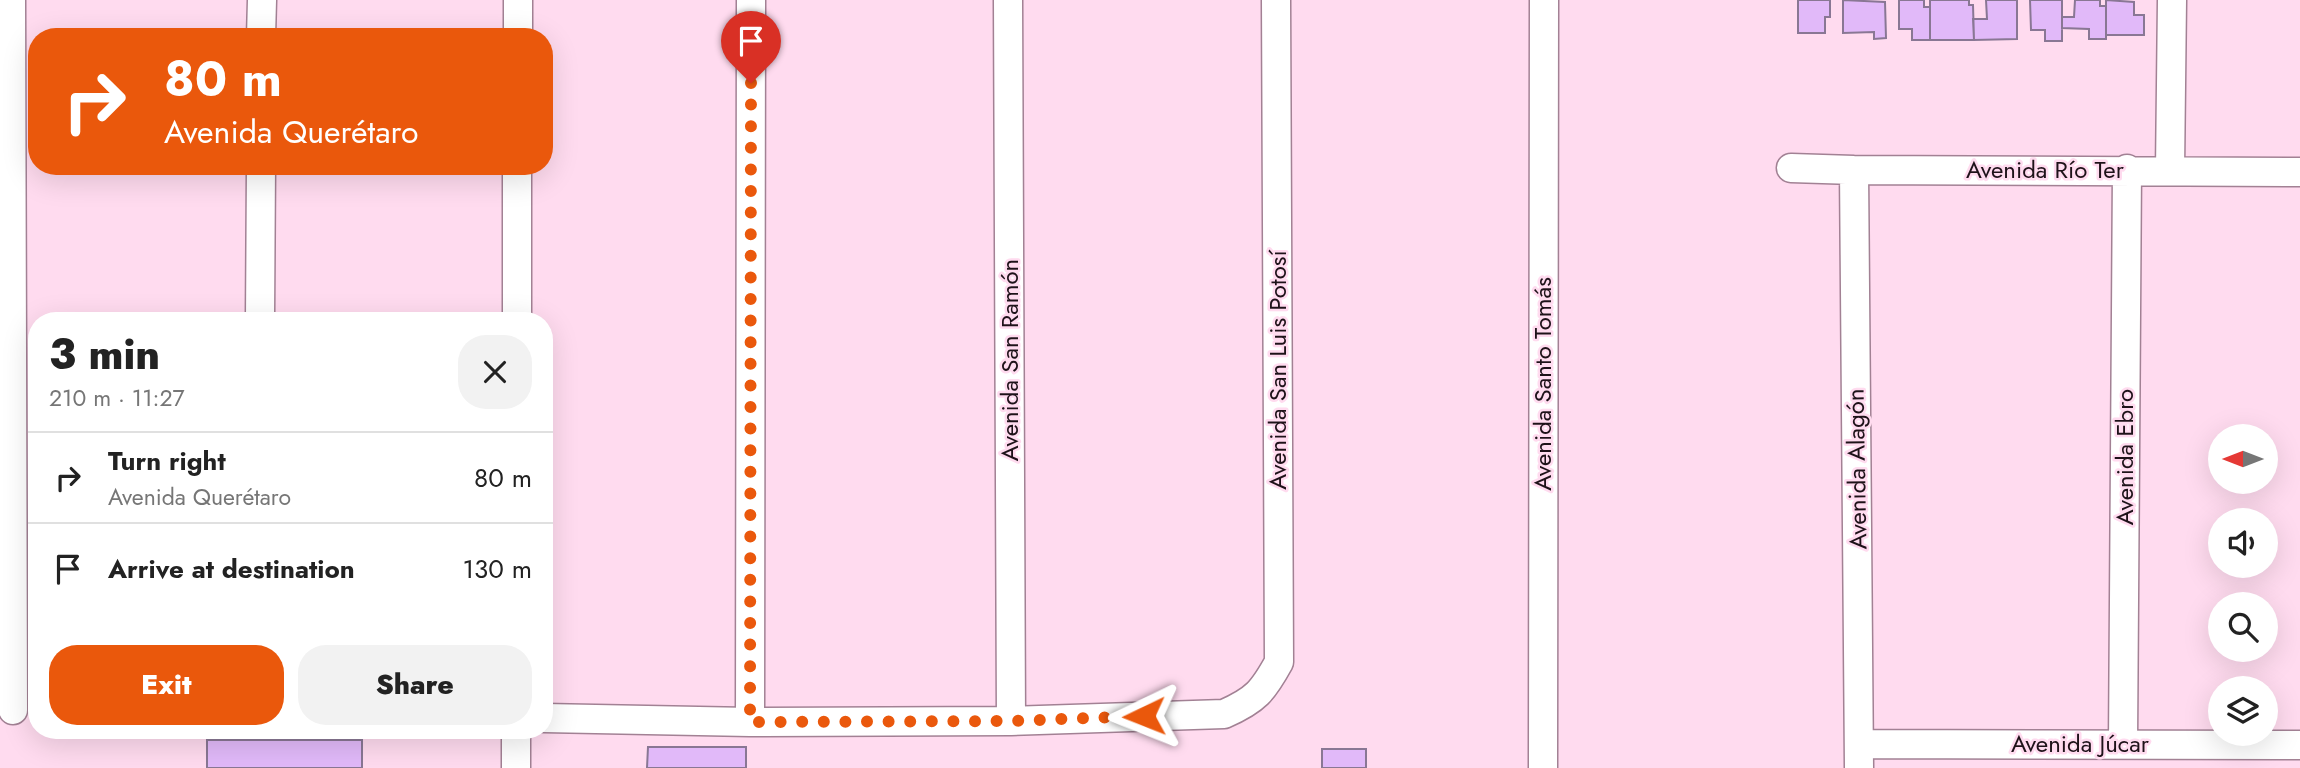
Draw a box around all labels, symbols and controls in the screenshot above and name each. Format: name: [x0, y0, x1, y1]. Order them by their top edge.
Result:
pin: [721, 11, 781, 83]
icon: arrive: [732, 22, 770, 60]
text: 80 m: [164, 44, 282, 114]
icon: right: [49, 56, 140, 147]
text: Avenida Querétaro: [164, 109, 419, 155]
street label: Avenida Río Ter: [1966, 152, 2125, 187]
street label: Avenida San Luis Potosí: [1260, 250, 1295, 490]
street label: Avenida San Ramón: [992, 259, 1027, 461]
street label: Avenida Santo Tomás: [1525, 277, 1560, 491]
text: 3 min: [49, 324, 160, 385]
button: close: [458, 335, 532, 409]
text: 210 m · 11:27: [49, 381, 185, 415]
street label: Avenida Alagón: [1838, 388, 1875, 550]
street label: Avenida Ebro: [2107, 389, 2142, 525]
north arrow: [2208, 424, 2278, 494]
map controls: [2208, 424, 2278, 746]
text: Turn right: [108, 442, 226, 480]
icon: right: [49, 459, 87, 497]
text: 80 m: [474, 459, 532, 497]
text: Avenida Querétaro: [108, 480, 291, 514]
button: sound: [2208, 508, 2278, 578]
icon: arrive: [49, 550, 87, 588]
text: Arrive at destination: [108, 550, 355, 588]
text: 130 m: [462, 550, 532, 588]
button: search: [2208, 592, 2278, 662]
button: Exit: [49, 645, 284, 725]
button: Share: [298, 645, 532, 725]
button: layers: [2208, 676, 2278, 746]
position arrow: [1107, 679, 1181, 753]
street label: Avenida Júcar: [2011, 726, 2150, 761]

